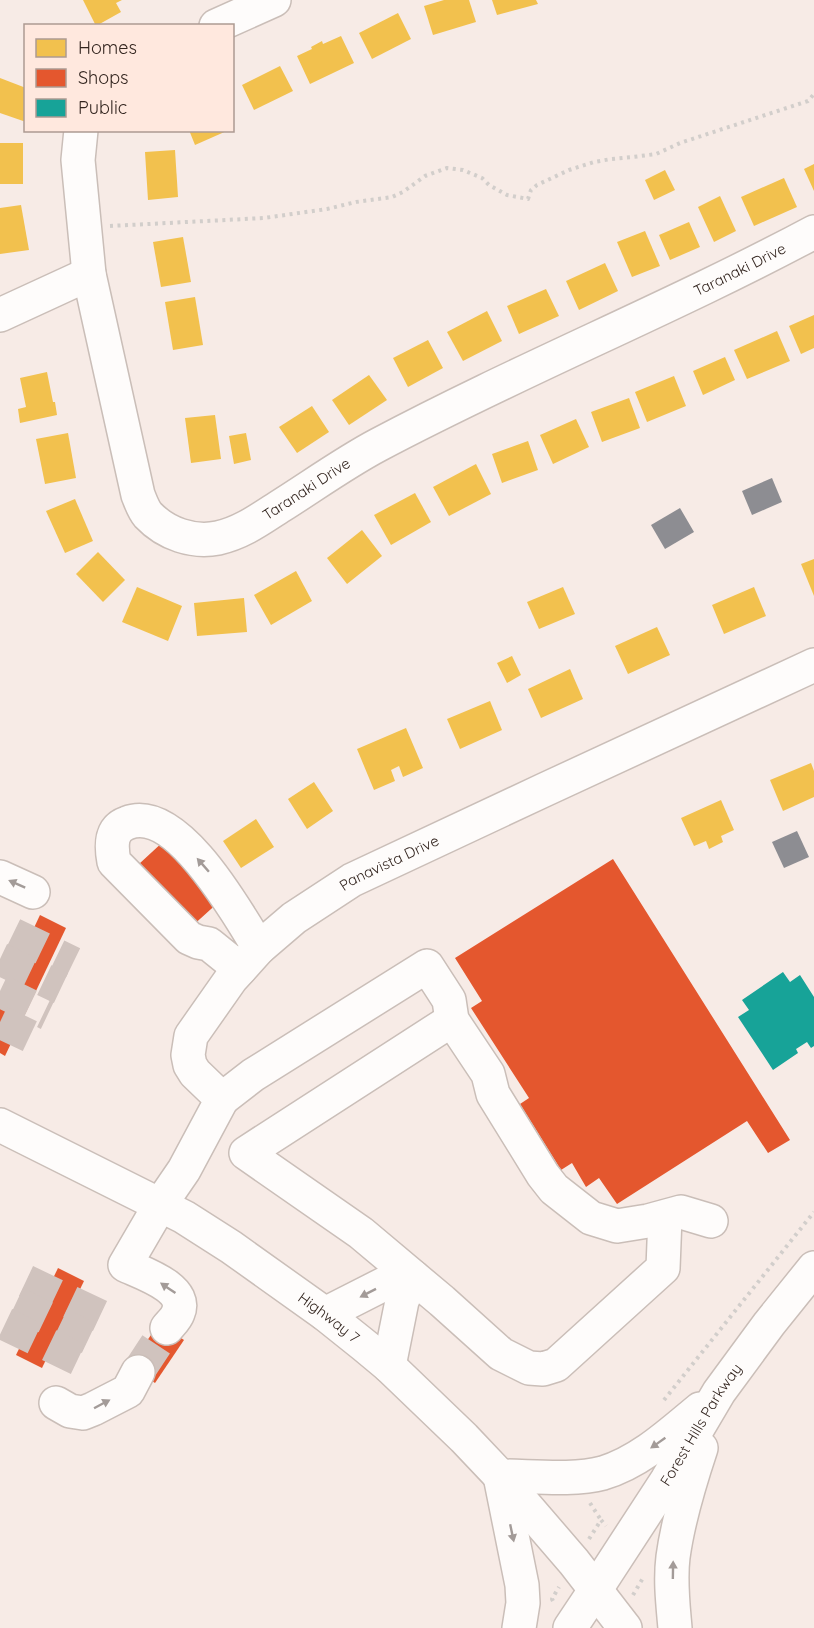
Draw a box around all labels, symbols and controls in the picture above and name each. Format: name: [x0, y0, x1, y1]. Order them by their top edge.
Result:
legend: [24, 24, 234, 132]
text: Homes: [78, 36, 137, 59]
text: Shops: [78, 66, 129, 89]
text: Public: [78, 96, 127, 119]
street label: Taranaki Drive: [690, 238, 789, 300]
street label: Taranaki Drive: [259, 453, 354, 524]
street label: Panavista Drive: [335, 831, 442, 895]
one-way arrow: [197, 857, 210, 873]
one-way arrow: [8, 880, 25, 889]
one-way arrow: [161, 1282, 177, 1294]
street label: Highway 7: [294, 1288, 364, 1347]
one-way arrow: [360, 1289, 377, 1298]
street label: Forest Hills Parkway: [656, 1360, 746, 1489]
one-way arrow: [94, 1399, 111, 1409]
one-way arrow: [650, 1436, 665, 1448]
one-way arrow: [508, 1524, 517, 1543]
one-way arrow: [668, 1560, 678, 1579]

